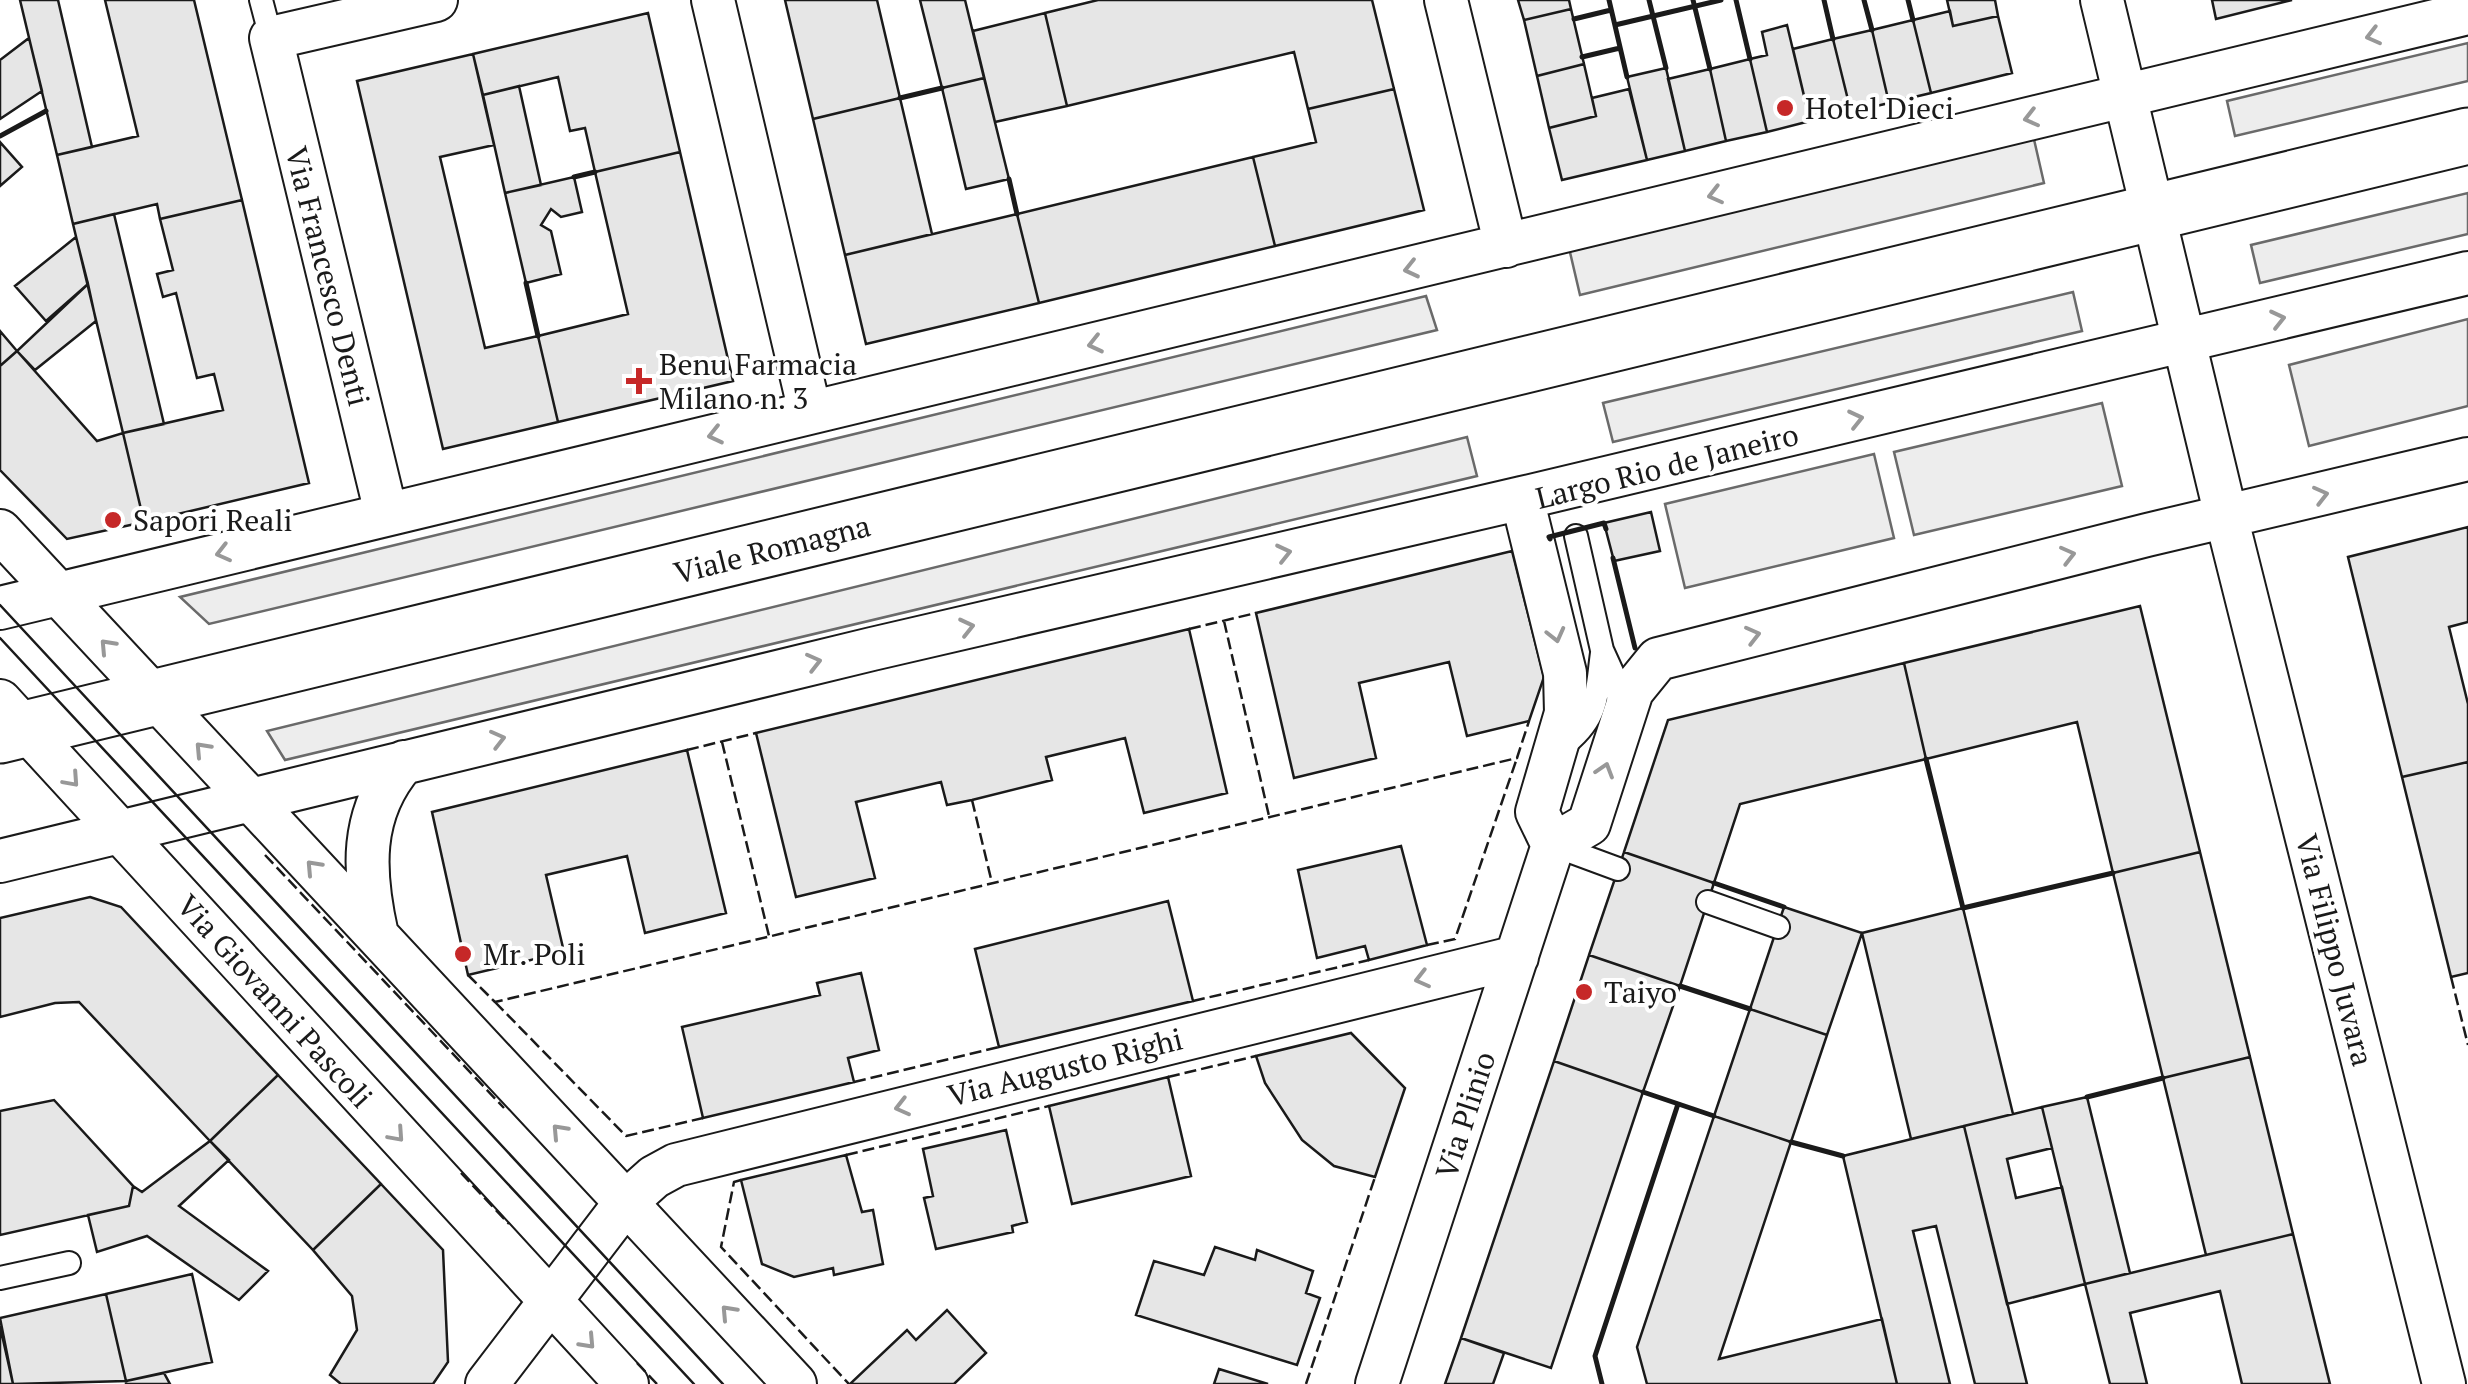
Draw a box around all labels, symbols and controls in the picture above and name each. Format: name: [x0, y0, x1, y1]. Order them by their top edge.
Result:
one-way arrow: [2365, 24, 2382, 45]
place label: Hotel Dieci: [1805, 88, 1954, 128]
marker: Hotel Dieci: [1774, 97, 1796, 119]
one-way arrow: [2023, 106, 2040, 127]
street label: Via Francesco Denti: [276, 142, 380, 410]
one-way arrow: [1707, 183, 1724, 204]
one-way arrow: [1403, 257, 1420, 278]
one-way arrow: [2269, 309, 2287, 330]
one-way arrow: [1087, 332, 1104, 353]
place label: Benu Farmacia Milano n. 3: [659, 344, 857, 418]
marker: Benu Farmacia Milano n. 3: [628, 370, 650, 392]
one-way arrow: [1847, 410, 1864, 431]
street label: Largo Rio de Janeiro: [1532, 414, 1802, 518]
one-way arrow: [707, 423, 724, 444]
one-way arrow: [2312, 486, 2329, 507]
place label: Sapori Reali: [133, 500, 292, 540]
street label: Viale Romagna: [670, 505, 874, 593]
marker: Sapori Reali: [102, 509, 124, 531]
one-way arrow: [215, 542, 232, 563]
one-way arrow: [1275, 544, 1292, 565]
one-way arrow: [2059, 546, 2076, 567]
one-way arrow: [958, 618, 975, 639]
one-way arrow: [1544, 626, 1565, 643]
one-way arrow: [1744, 626, 1761, 647]
one-way arrow: [101, 639, 119, 658]
one-way arrow: [805, 653, 822, 674]
one-way arrow: [489, 730, 506, 751]
one-way arrow: [196, 742, 214, 761]
one-way arrow: [1593, 763, 1614, 780]
one-way arrow: [61, 768, 79, 787]
street label: Via Filippo Juvara: [2287, 830, 2383, 1070]
one-way arrow: [307, 860, 325, 879]
street label: Via Giovanni Pascoli: [168, 886, 382, 1116]
place label: Mr. Poli: [483, 934, 585, 974]
marker: Mr. Poli: [452, 943, 474, 965]
one-way arrow: [1414, 967, 1431, 988]
place label: Taiyo: [1604, 972, 1677, 1012]
marker: Taiyo: [1573, 981, 1595, 1003]
street label: Via Augusto Righi: [943, 1018, 1187, 1116]
street label: Via Plinio: [1426, 1046, 1504, 1184]
one-way arrow: [894, 1095, 911, 1116]
one-way arrow: [385, 1123, 403, 1142]
one-way arrow: [553, 1124, 571, 1142]
one-way arrow: [722, 1306, 740, 1324]
one-way arrow: [576, 1331, 594, 1349]

